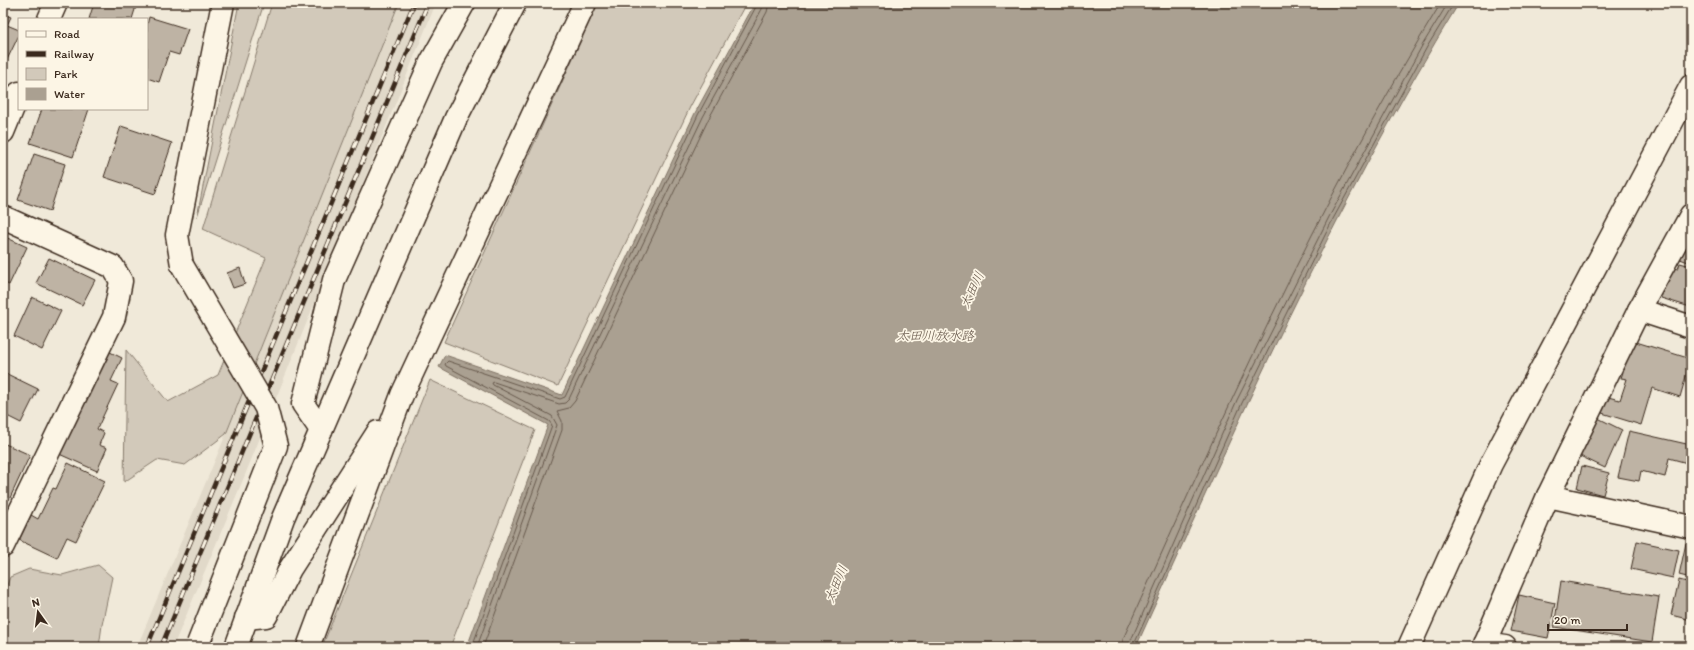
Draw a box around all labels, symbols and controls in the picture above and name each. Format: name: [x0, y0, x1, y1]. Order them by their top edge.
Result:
legend: [18, 18, 148, 110]
text: Road: [54, 27, 80, 41]
text: Railway: [54, 47, 94, 61]
text: Park: [54, 67, 78, 81]
text: Water: [54, 87, 85, 101]
water label: 太田川: [957, 269, 987, 311]
water label: 太田川放水路: [896, 328, 975, 343]
water label: 太田川: [821, 563, 851, 605]
north arrow: [18, 592, 58, 632]
text: N: [31, 596, 41, 610]
scale bar: [1548, 606, 1627, 632]
text: 20 m: [1554, 613, 1581, 627]

